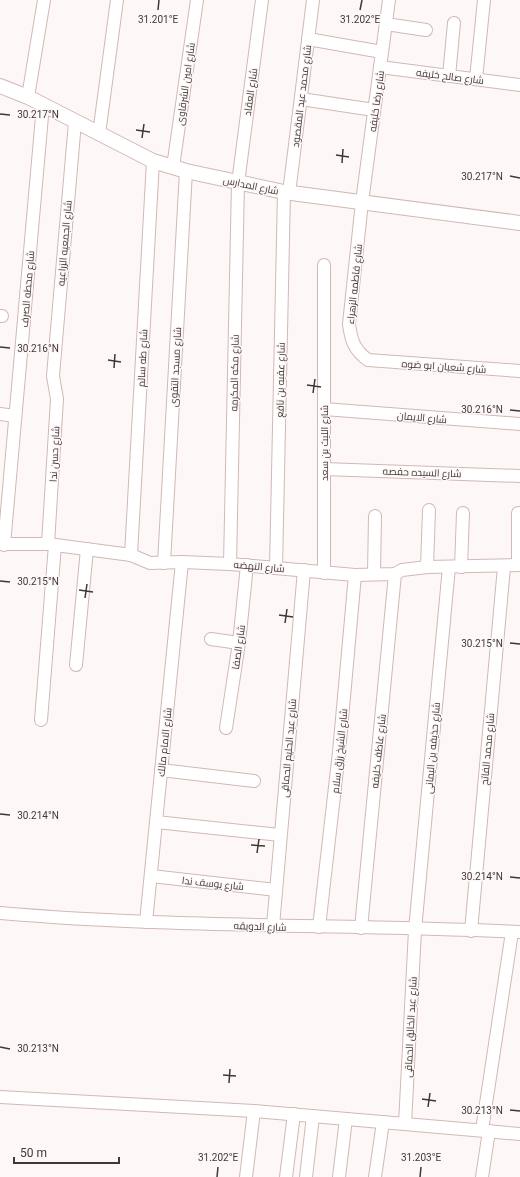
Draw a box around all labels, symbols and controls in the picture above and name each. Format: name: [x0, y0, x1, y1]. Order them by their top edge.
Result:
text: 31.201°E: [138, 14, 178, 25]
text: 31.202°E: [340, 14, 380, 25]
street label: شارع امين الشرقاوى: [174, 42, 198, 126]
street label: شارع محمد عبد المقصود: [290, 44, 314, 148]
street label: شارع صالح خليفه: [415, 67, 484, 87]
street label: شارع العقاد: [242, 68, 260, 117]
street label: شارع رضا خليفه: [367, 70, 387, 133]
text: 30.217°N: [17, 109, 59, 120]
text: 30.217°N: [461, 171, 503, 182]
street label: شارع المدارس: [222, 174, 280, 198]
street label: شارع الجمعيه الزراعيه: [55, 200, 75, 286]
street label: شارع فاطمه الزهراء: [345, 243, 365, 325]
street label: شارع محطه الصرف: [19, 250, 37, 328]
street label: شارع مسجد التقوى: [168, 327, 184, 407]
street label: شارع طه سالم: [135, 329, 152, 387]
street label: شارع مكه المكرمه: [228, 334, 242, 412]
street label: شارع عقبه بن نافع: [274, 342, 288, 418]
text: 30.216°N: [17, 343, 59, 354]
street label: شارع شعبان ابو ضوه: [401, 358, 487, 376]
text: 30.216°N: [461, 404, 503, 415]
street label: شارع الليث بن سعد: [319, 405, 331, 481]
street label: شارع الايمان: [396, 410, 447, 426]
street label: شارع حسن ندا: [48, 426, 62, 482]
street label: شارع السيده حفصه: [382, 466, 462, 480]
street label: شارع النهضه: [233, 559, 285, 575]
text: 30.215°N: [17, 576, 59, 587]
street label: شارع الصفا: [230, 624, 248, 670]
text: 30.215°N: [461, 638, 503, 649]
street label: شارع عبد الحليم الحماقى: [279, 698, 300, 798]
street label: شارع حذيفه بن اليمانى: [423, 702, 443, 794]
street label: شارع الامام مالك: [155, 707, 176, 777]
street label: شارع الشيخ رزق سلام: [330, 708, 351, 794]
street label: شارع محمد الفاتح: [479, 712, 497, 786]
street label: شارع عاطف خليفه: [369, 713, 389, 789]
text: 30.214°N: [17, 810, 59, 821]
text: 30.214°N: [461, 871, 503, 882]
street label: شارع يوسف ندا: [181, 875, 245, 893]
street label: شارع الدويقه: [233, 920, 287, 934]
street label: شارع عبد الخالق الحماقى: [402, 976, 420, 1078]
text: 30.213°N: [17, 1043, 59, 1054]
text: 30.213°N: [461, 1105, 503, 1116]
scale bar: [14, 1139, 119, 1165]
text: 50 m: [20, 1146, 47, 1160]
text: 31.202°E: [198, 1152, 238, 1163]
text: 31.203°E: [401, 1152, 441, 1163]

